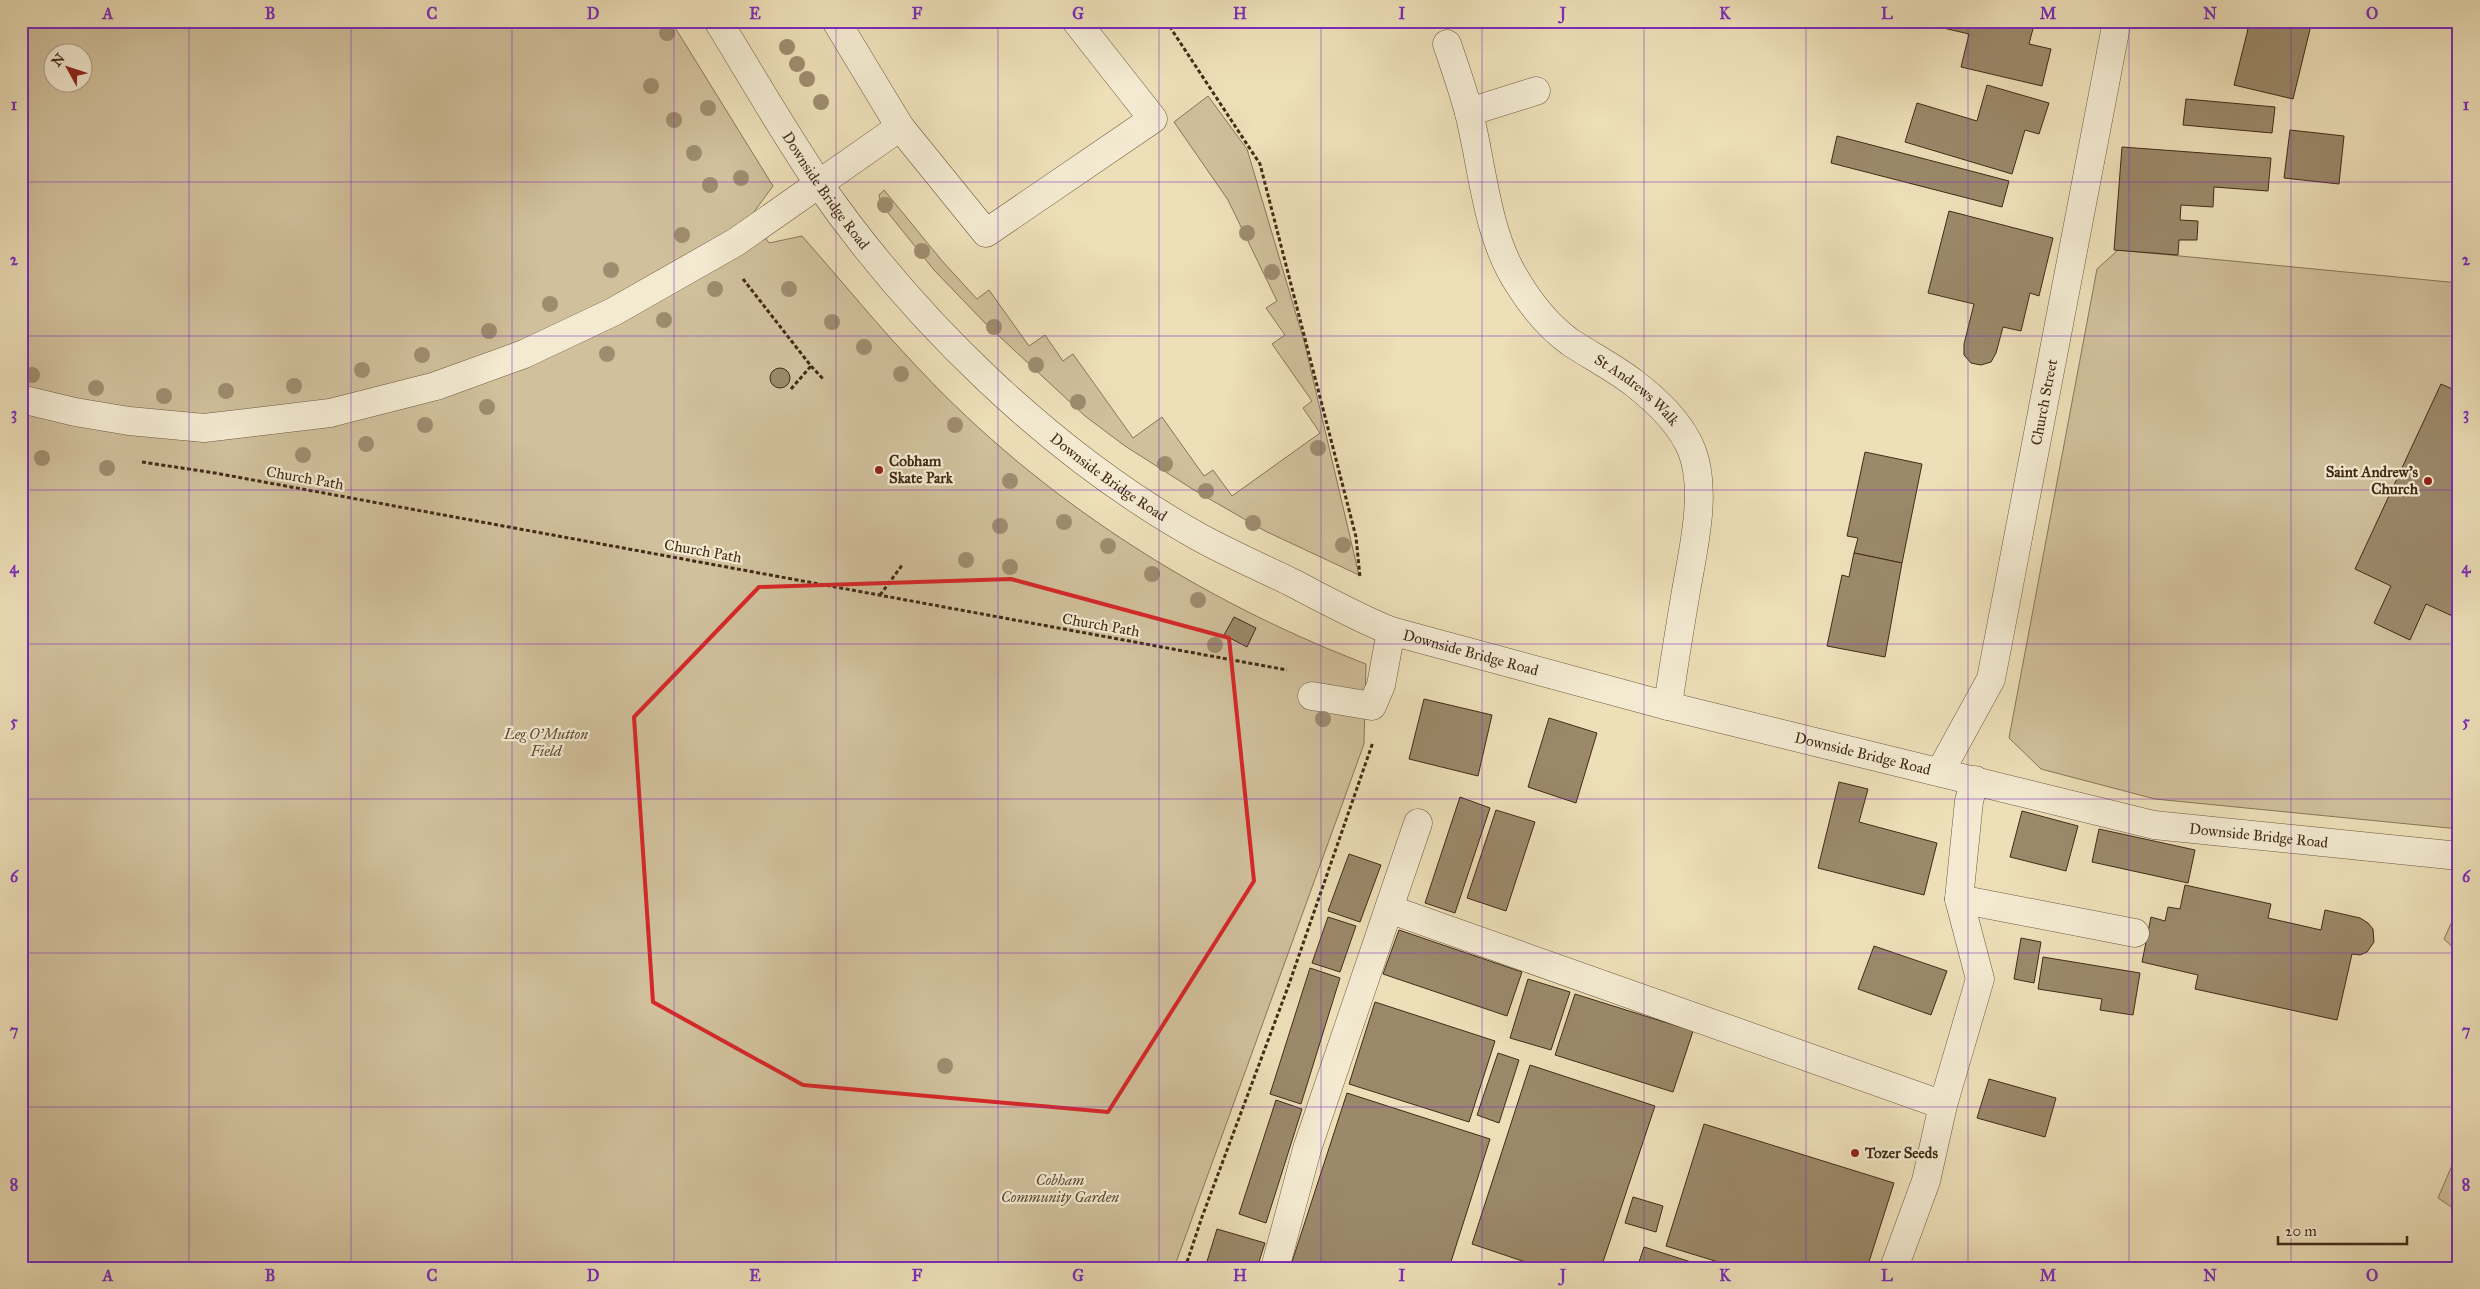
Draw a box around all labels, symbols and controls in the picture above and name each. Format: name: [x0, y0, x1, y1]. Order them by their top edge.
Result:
text: A: [102, 4, 114, 23]
text: B: [265, 4, 275, 23]
text: C: [427, 4, 438, 23]
text: D: [587, 4, 600, 23]
text: E: [749, 4, 761, 23]
text: F: [912, 4, 923, 23]
text: G: [1072, 4, 1084, 23]
text: H: [1233, 4, 1247, 23]
text: I: [1399, 4, 1406, 23]
text: J: [1558, 4, 1567, 24]
text: K: [1719, 4, 1731, 23]
text: L: [1881, 4, 1893, 23]
text: M: [2040, 4, 2057, 23]
text: N: [2203, 4, 2217, 23]
text: O: [2366, 4, 2378, 23]
north arrow: [42, 42, 92, 92]
text: N: [48, 50, 69, 70]
text: 1: [11, 95, 18, 114]
text: 1: [2463, 95, 2470, 114]
street label: Downside Bridge Road: [778, 128, 874, 253]
text: 2: [10, 250, 19, 269]
text: 2: [2462, 250, 2471, 269]
street label: St Andrews Walk: [1591, 350, 1683, 429]
street label: Church Street: [2027, 357, 2061, 447]
text: 3: [11, 404, 17, 424]
text: 3: [2463, 404, 2469, 424]
street label: Downside Bridge Road: [1046, 429, 1171, 525]
place label: Cobham Skate Park: [889, 452, 954, 487]
street label: Church Path: [265, 462, 346, 494]
place label: Saint Andrew's Church: [2326, 463, 2419, 498]
marker: Cobham Skate Park: [873, 464, 885, 476]
marker: Saint Andrew's Church: [2422, 475, 2434, 487]
street label: Church Path: [663, 535, 744, 567]
text: 4: [10, 558, 20, 578]
text: 4: [2462, 558, 2472, 578]
street label: Church Path: [1061, 609, 1142, 641]
street label: Downside Bridge Road: [1401, 626, 1541, 680]
text: 5: [10, 712, 18, 731]
text: 5: [2462, 712, 2470, 731]
park label: Leg O'Mutton Field: [503, 725, 588, 760]
street label: Downside Bridge Road: [1793, 728, 1933, 779]
street label: Downside Bridge Road: [2188, 820, 2329, 852]
text: 6: [10, 867, 19, 886]
text: 6: [2462, 867, 2471, 886]
text: 7: [10, 1021, 19, 1040]
text: 7: [2462, 1021, 2471, 1040]
place label: Tozer Seeds: [1864, 1144, 1938, 1162]
marker: Tozer Seeds: [1849, 1147, 1861, 1159]
park label: Cobham Community Garden: [1001, 1171, 1119, 1206]
text: 8: [10, 1175, 18, 1194]
text: 8: [2462, 1175, 2470, 1194]
scale bar: [2278, 1214, 2406, 1246]
text: 20 m: [2285, 1222, 2317, 1240]
text: A: [102, 1266, 114, 1285]
text: B: [265, 1266, 275, 1285]
text: C: [427, 1266, 438, 1285]
text: D: [587, 1266, 600, 1285]
text: E: [749, 1266, 761, 1285]
text: F: [912, 1266, 923, 1285]
text: G: [1072, 1266, 1084, 1285]
text: H: [1233, 1266, 1247, 1285]
text: I: [1399, 1266, 1406, 1285]
text: J: [1558, 1266, 1567, 1286]
text: K: [1719, 1266, 1731, 1285]
text: L: [1881, 1266, 1893, 1285]
text: M: [2040, 1266, 2057, 1285]
text: N: [2203, 1266, 2217, 1285]
text: O: [2366, 1266, 2378, 1285]

